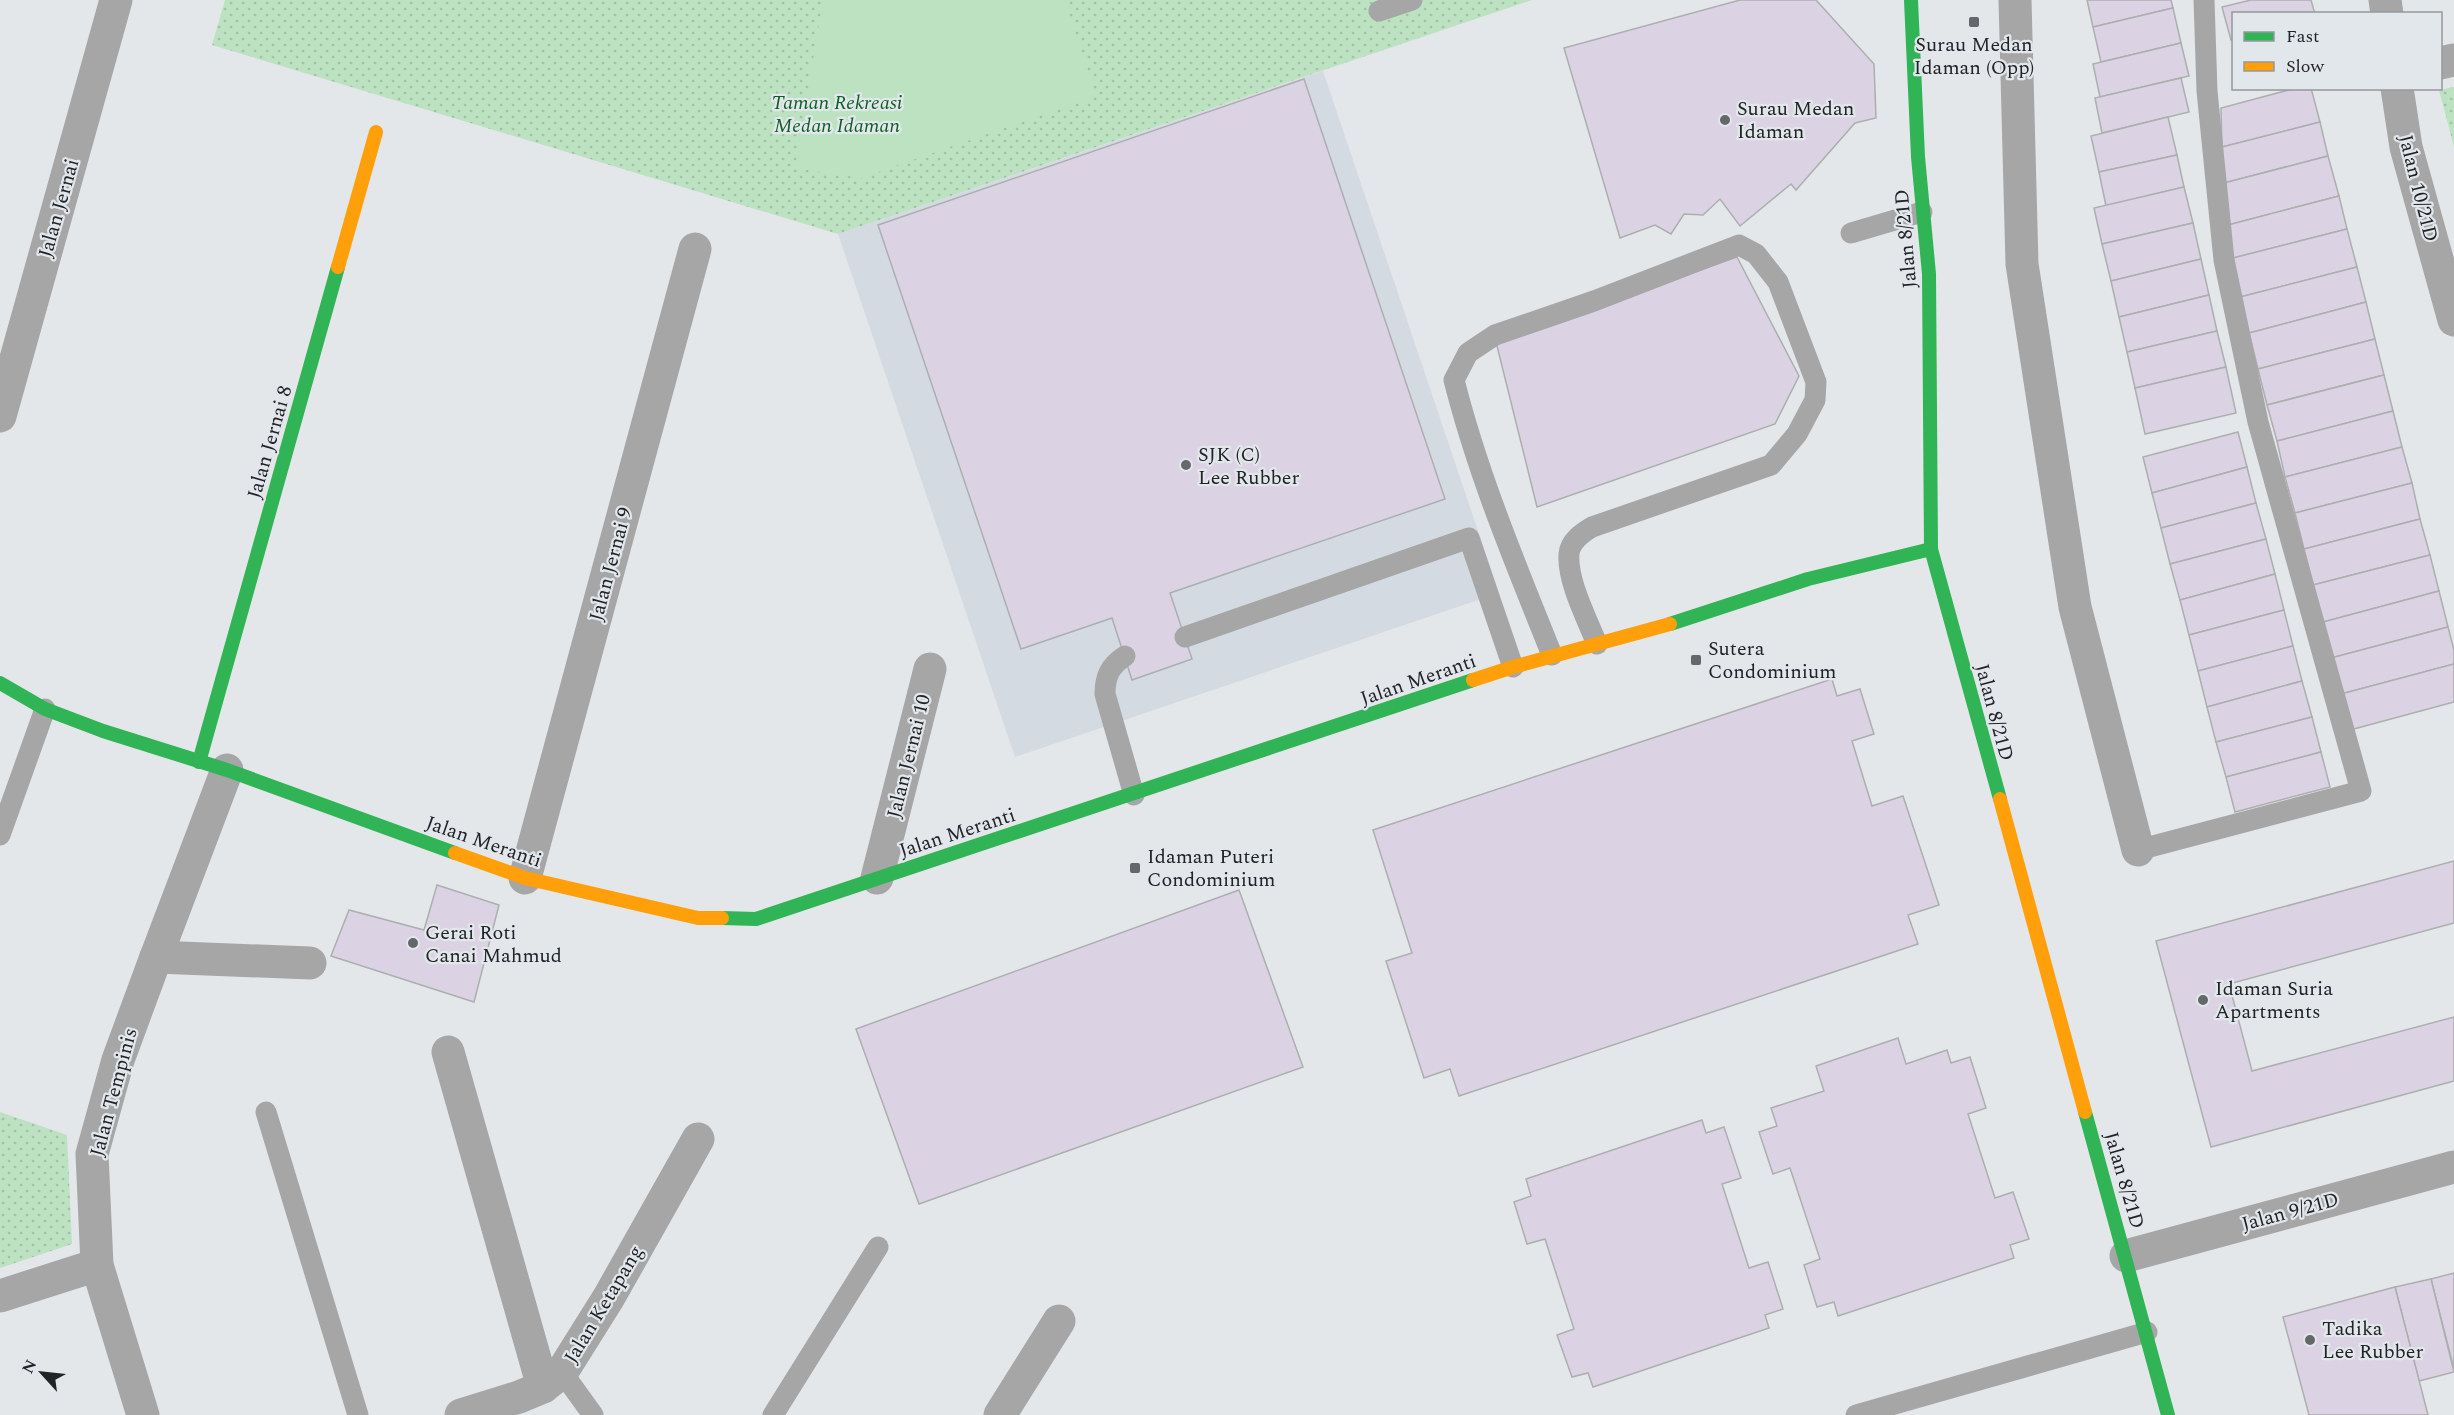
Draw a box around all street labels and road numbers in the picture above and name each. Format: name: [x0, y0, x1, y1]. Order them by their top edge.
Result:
street label: Jalan 10/21D: [2390, 131, 2446, 245]
street label: Jalan Jernai: [31, 155, 87, 261]
street label: Jalan 8/21D: [1887, 188, 1925, 290]
street label: Jalan Jernai 8: [239, 382, 300, 503]
street label: Jalan Jernai 9: [581, 504, 641, 625]
street label: Jalan Meranti: [1356, 646, 1480, 714]
street label: Jalan 8/21D: [1967, 660, 2021, 764]
street label: Jalan Jernai 10: [879, 691, 939, 821]
street label: Jalan Meranti: [895, 800, 1019, 866]
street label: Jalan Meranti: [422, 808, 546, 876]
street label: Jalan Tempinis: [82, 1024, 146, 1160]
street label: Jalan 8/21D: [2096, 1128, 2152, 1232]
street label: Jalan 9/21D: [2238, 1185, 2342, 1239]
street label: Jalan Ketapang: [557, 1240, 651, 1369]

